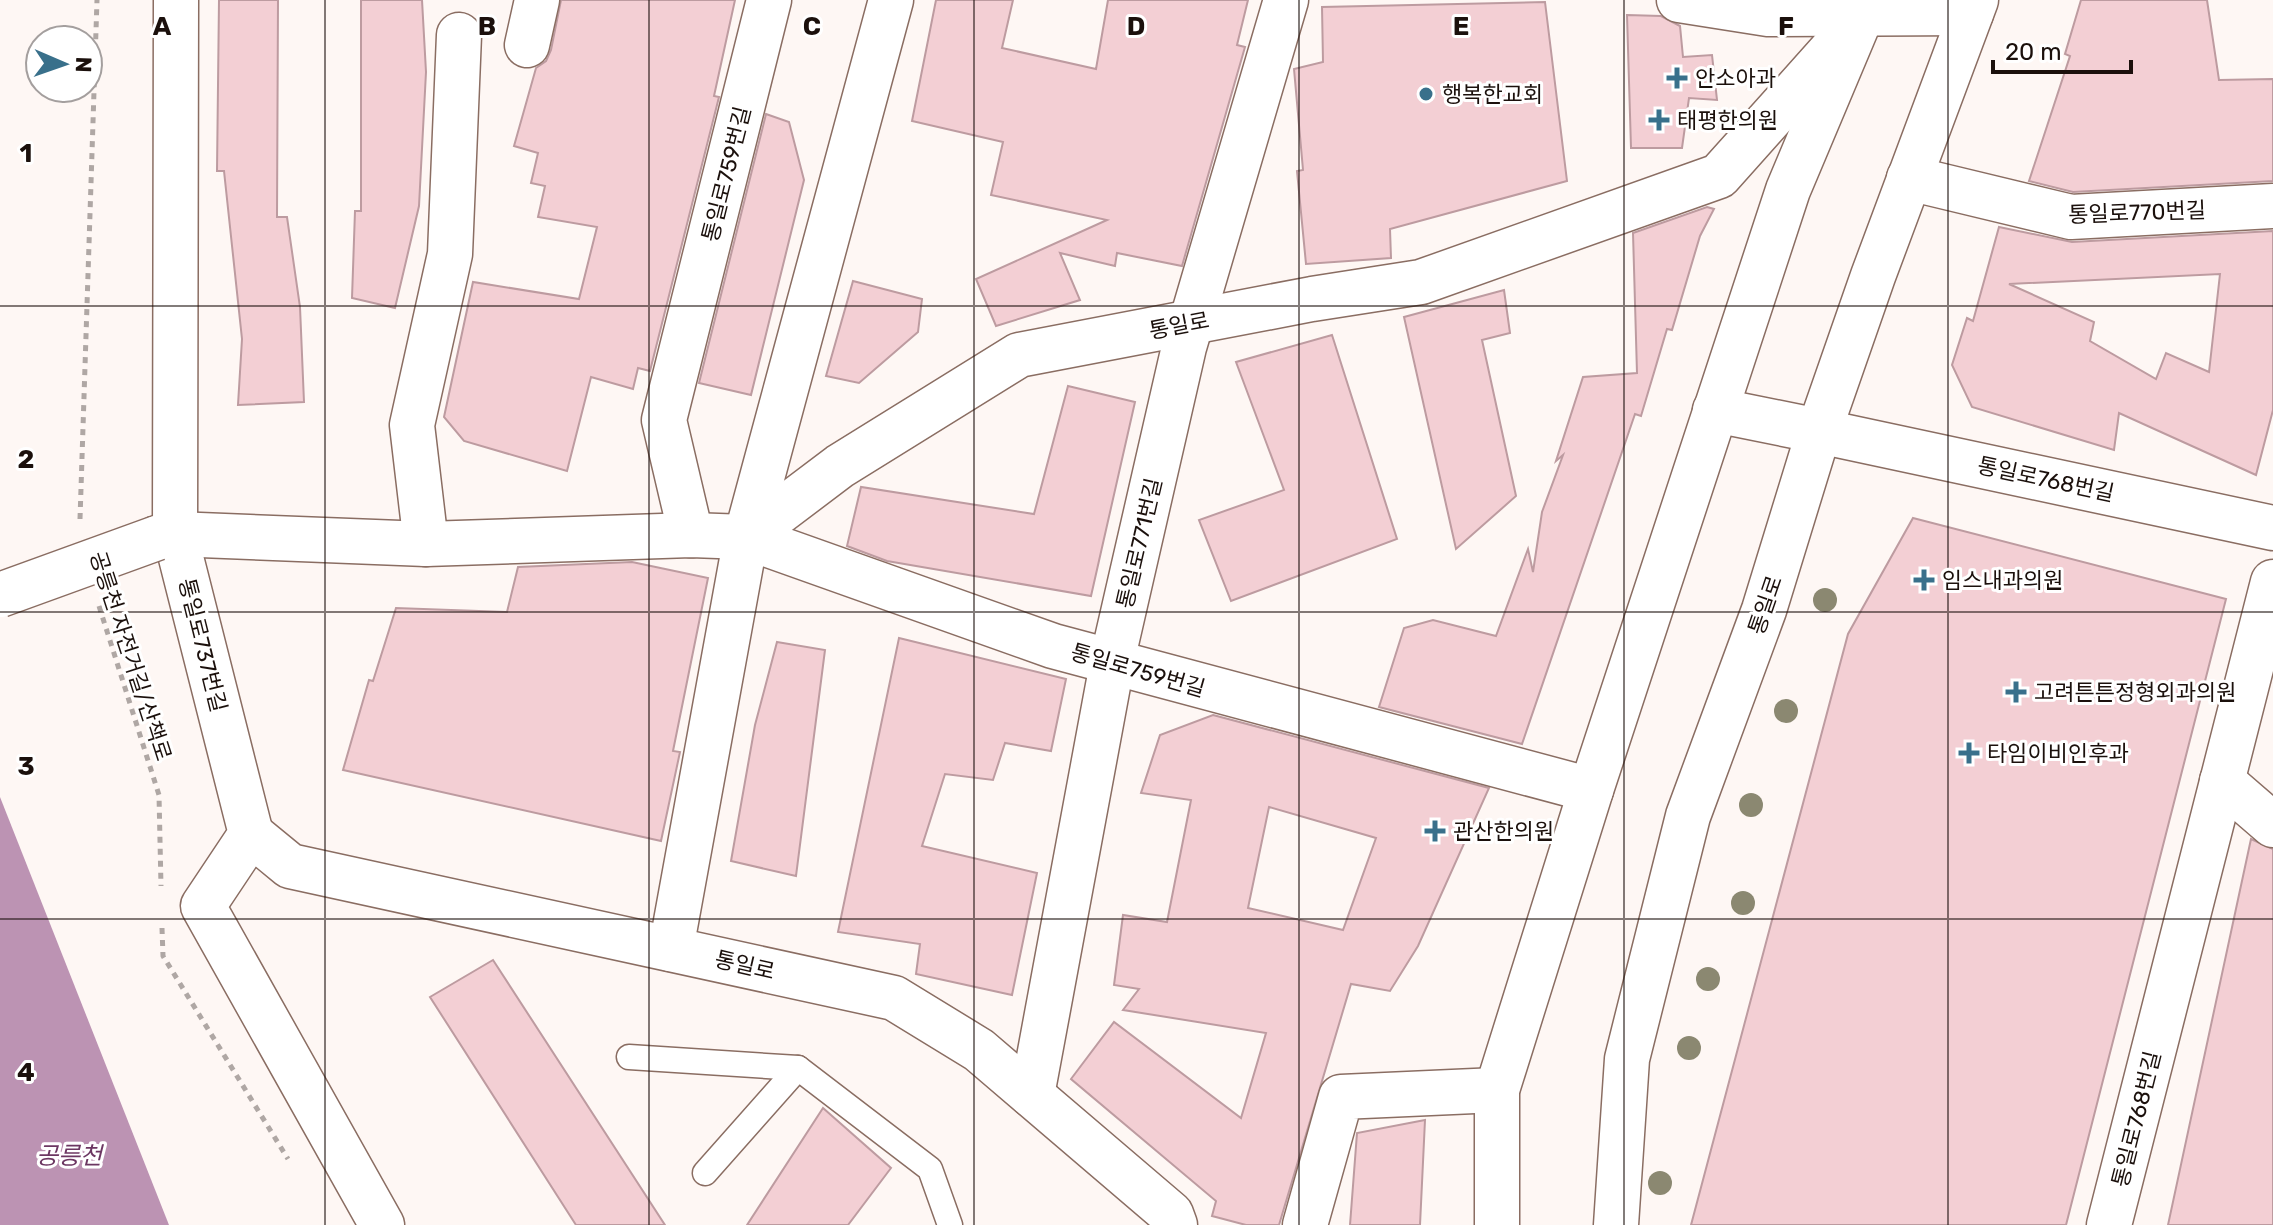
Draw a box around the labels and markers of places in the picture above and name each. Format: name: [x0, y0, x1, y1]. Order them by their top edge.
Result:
place label: 안소아과: [1695, 65, 1776, 92]
marker: 안소아과: [1666, 67, 1688, 89]
place label: 행복한교회: [1442, 81, 1543, 108]
marker: 행복한교회: [1417, 85, 1435, 103]
place label: 태평한의원: [1677, 107, 1778, 134]
marker: 태평한의원: [1648, 109, 1670, 131]
place label: 임스내과의원: [1942, 567, 2063, 594]
marker: 임스내과의원: [1913, 569, 1935, 591]
place label: 고려튼튼정형외과의원: [2034, 679, 2236, 706]
marker: 고려튼튼정형외과의원: [2005, 681, 2027, 703]
place label: 타임이비인후과: [1987, 740, 2129, 767]
marker: 타임이비인후과: [1958, 742, 1980, 764]
place label: 관산한의원: [1453, 818, 1554, 845]
marker: 관산한의원: [1424, 820, 1446, 842]

